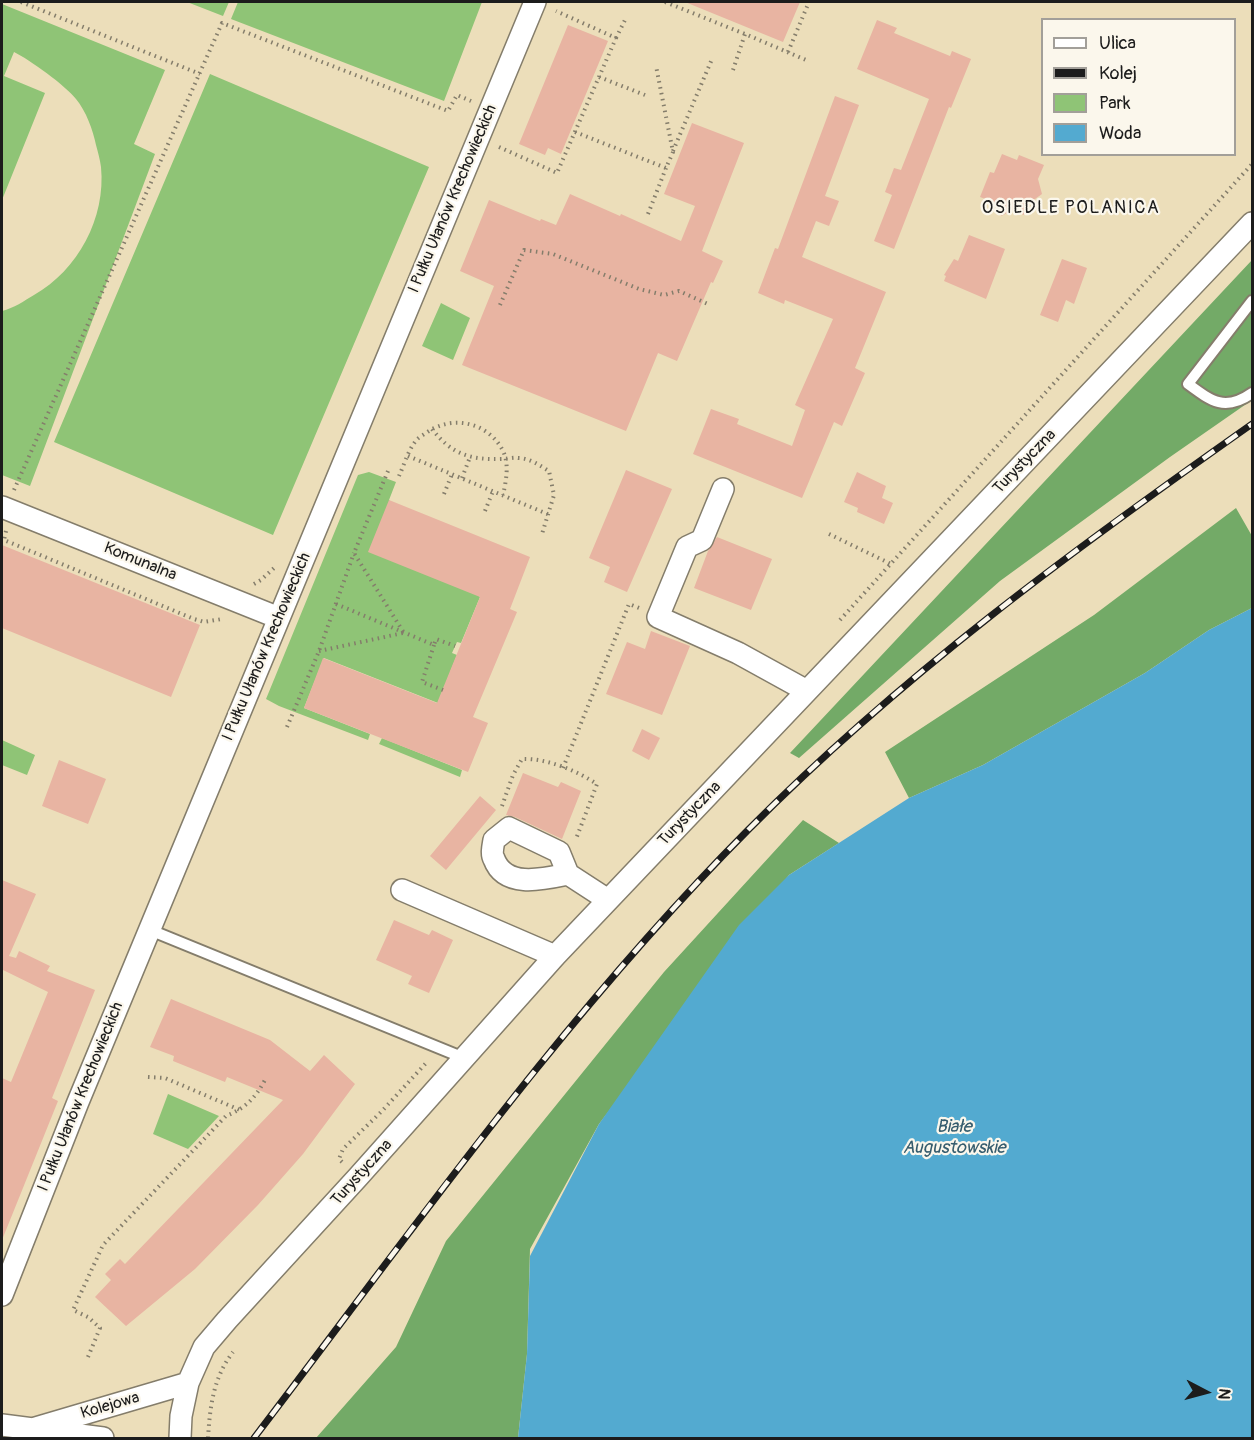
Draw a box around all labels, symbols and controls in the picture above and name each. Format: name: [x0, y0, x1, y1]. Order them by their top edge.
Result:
legend: [1041, 18, 1236, 156]
text: Ulica: [1099, 32, 1136, 55]
text: Kolej: [1099, 62, 1137, 85]
text: Park: [1099, 92, 1131, 115]
street label: I Pułku Ułanów Krechowieckich: [405, 102, 501, 296]
text: Woda: [1099, 122, 1141, 145]
district label: OSIEDLE POLANICA: [982, 197, 1160, 219]
street label: Turystyczna: [989, 426, 1061, 498]
street label: Komunalna: [101, 539, 179, 585]
street label: I Pułku Ułanów Krechowieckich: [219, 550, 315, 744]
street label: Turystyczna: [654, 778, 726, 850]
street label: I Pułku Ułanów Krechowieckich: [34, 1000, 128, 1194]
water label: Białe Augustowskie: [903, 1116, 1005, 1158]
street label: Turystyczna: [327, 1136, 397, 1210]
north arrow: [1176, 1362, 1236, 1422]
text: N: [1213, 1387, 1234, 1400]
street label: Kolejowa: [78, 1388, 142, 1424]

